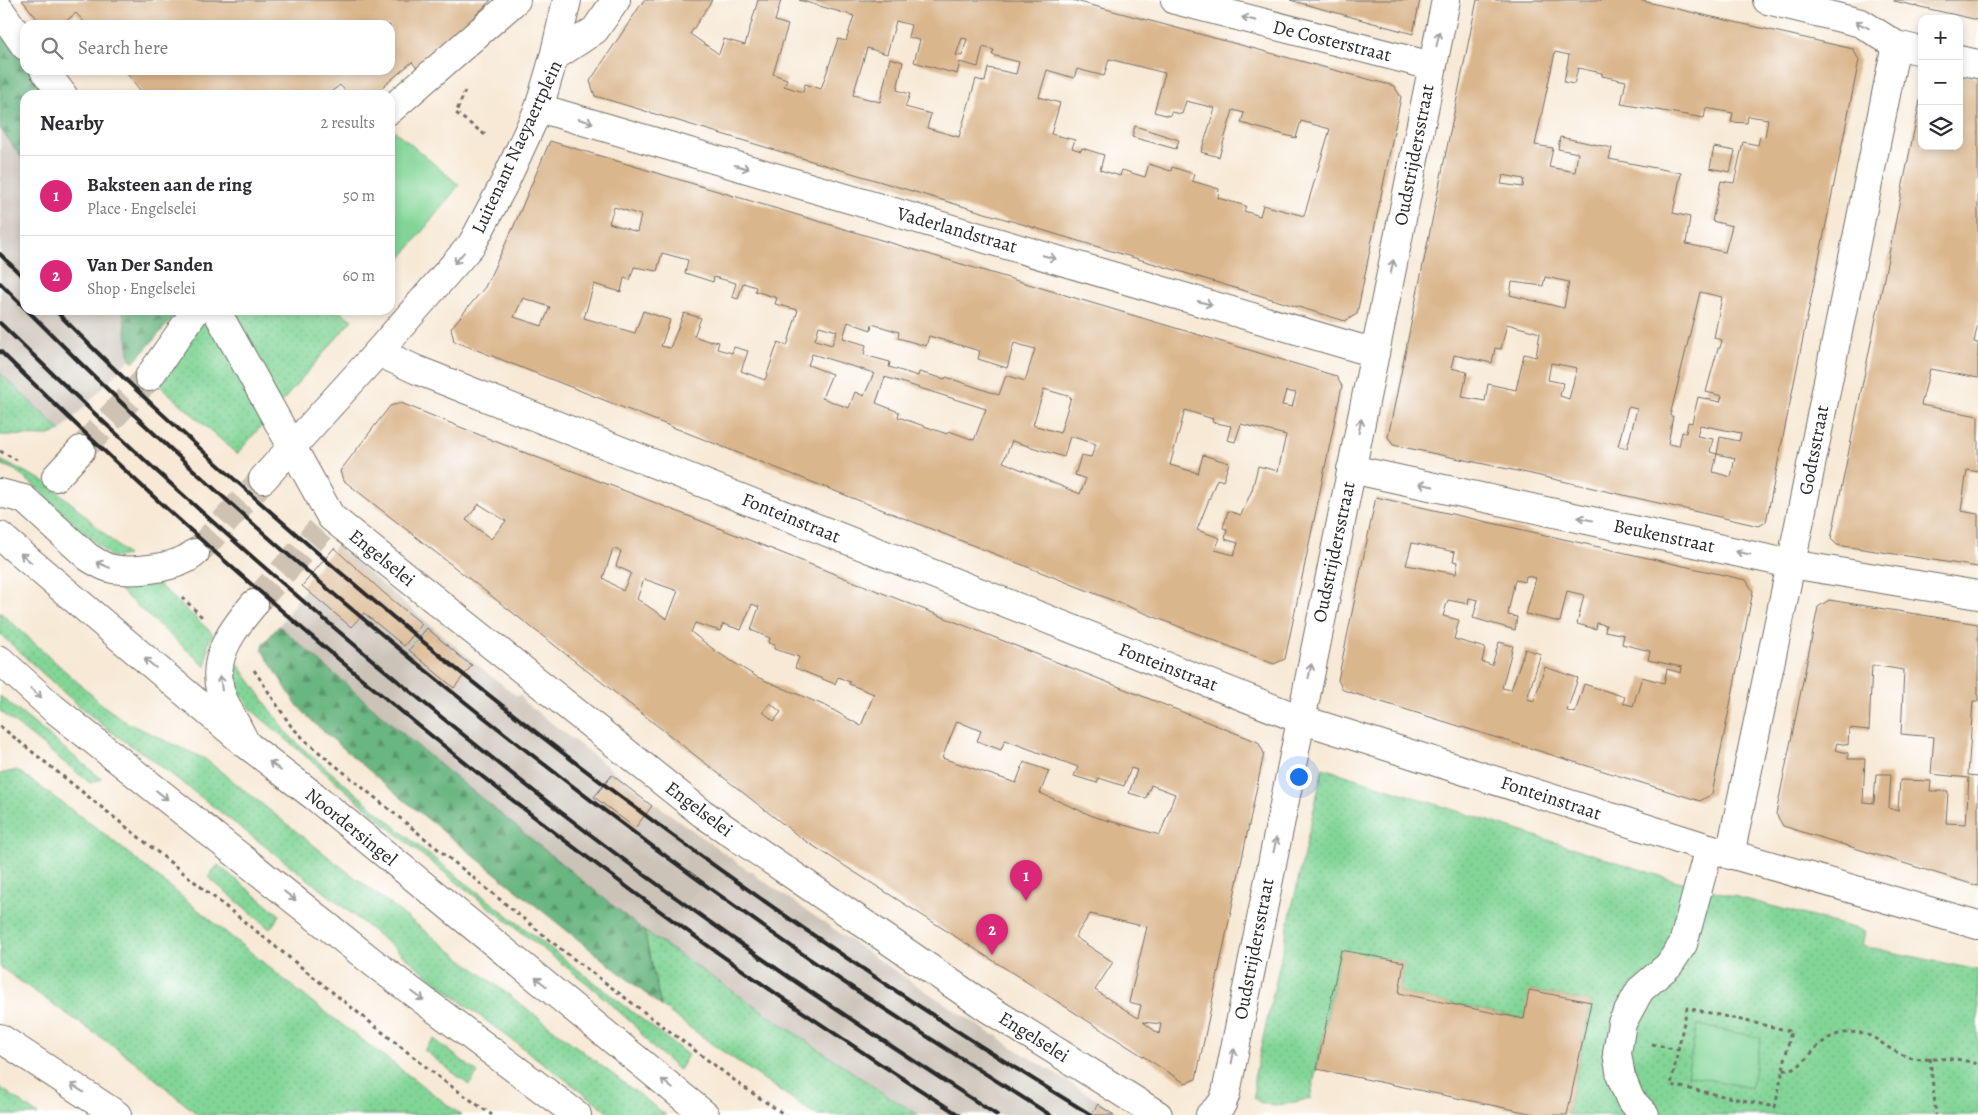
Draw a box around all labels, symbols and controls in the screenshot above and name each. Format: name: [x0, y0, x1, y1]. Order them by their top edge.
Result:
one-way arrow: [1242, 14, 1258, 23]
street label: De Costerstraat: [1270, 14, 1394, 68]
map controls: [1918, 15, 1963, 150]
button: +: [1918, 15, 1963, 60]
search box: [20, 20, 395, 75]
one-way arrow: [1855, 20, 1870, 29]
one-way arrow: [1433, 32, 1443, 48]
icon: search: [38, 34, 66, 62]
text: Search here: [78, 35, 168, 61]
street label: Luitenant Naeyaertplein: [465, 56, 569, 238]
button: −: [1918, 60, 1963, 105]
street label: Oudstrijdersstraat: [1388, 82, 1440, 228]
button: layers: [1918, 105, 1963, 150]
text: Nearby: [40, 109, 103, 137]
text: 2 results: [320, 112, 375, 134]
one-way arrow: [578, 117, 594, 127]
one-way arrow: [734, 163, 750, 173]
text: Baksteen aan de ring: [87, 172, 252, 198]
text: 1: [53, 185, 59, 207]
text: 50 m: [343, 185, 375, 207]
text: Place · Engelselei: [87, 198, 196, 220]
street label: Vaderlandstraat: [893, 200, 1020, 260]
text: Van Der Sanden: [87, 252, 213, 278]
one-way arrow: [453, 252, 465, 265]
one-way arrow: [1041, 253, 1057, 263]
one-way arrow: [1387, 260, 1397, 276]
text: 2: [52, 265, 60, 287]
text: 60 m: [343, 265, 375, 287]
text: Shop · Engelselei: [87, 278, 196, 300]
one-way arrow: [1197, 298, 1213, 308]
street label: Godtsstraat: [1793, 403, 1835, 497]
one-way arrow: [1355, 419, 1365, 435]
street label: Oudstrijdersstraat: [1306, 479, 1362, 625]
one-way arrow: [1418, 480, 1434, 490]
street label: Fonteinstraat: [738, 486, 844, 550]
street label: Beukenstraat: [1611, 513, 1717, 559]
one-way arrow: [1577, 514, 1593, 524]
street label: Engelselei: [343, 523, 421, 593]
one-way arrow: [1736, 548, 1752, 558]
one-way arrow: [20, 552, 33, 563]
one-way arrow: [96, 560, 111, 570]
street label: Fonteinstraat: [1115, 636, 1221, 698]
one-way arrow: [144, 657, 157, 668]
one-way arrow: [1305, 664, 1315, 680]
one-way arrow: [216, 676, 226, 692]
one-way arrow: [30, 687, 43, 699]
one-way arrow: [269, 761, 282, 772]
your location: [1286, 764, 1312, 790]
street label: Fonteinstraat: [1497, 770, 1605, 826]
street label: Engelselei: [660, 775, 738, 843]
street label: Noordersingel: [300, 782, 403, 872]
one-way arrow: [156, 790, 169, 801]
one-way arrow: [1270, 838, 1280, 854]
pin: 1: [1010, 860, 1042, 901]
street label: Oudstrijdersstraat: [1228, 876, 1280, 1022]
one-way arrow: [283, 891, 296, 902]
pin: 2: [976, 914, 1008, 955]
one-way arrow: [535, 976, 548, 987]
one-way arrow: [411, 991, 424, 1002]
street label: Engelselei: [994, 1005, 1074, 1069]
one-way arrow: [1229, 1049, 1239, 1065]
one-way arrow: [661, 1079, 674, 1090]
one-way arrow: [70, 1083, 84, 1093]

